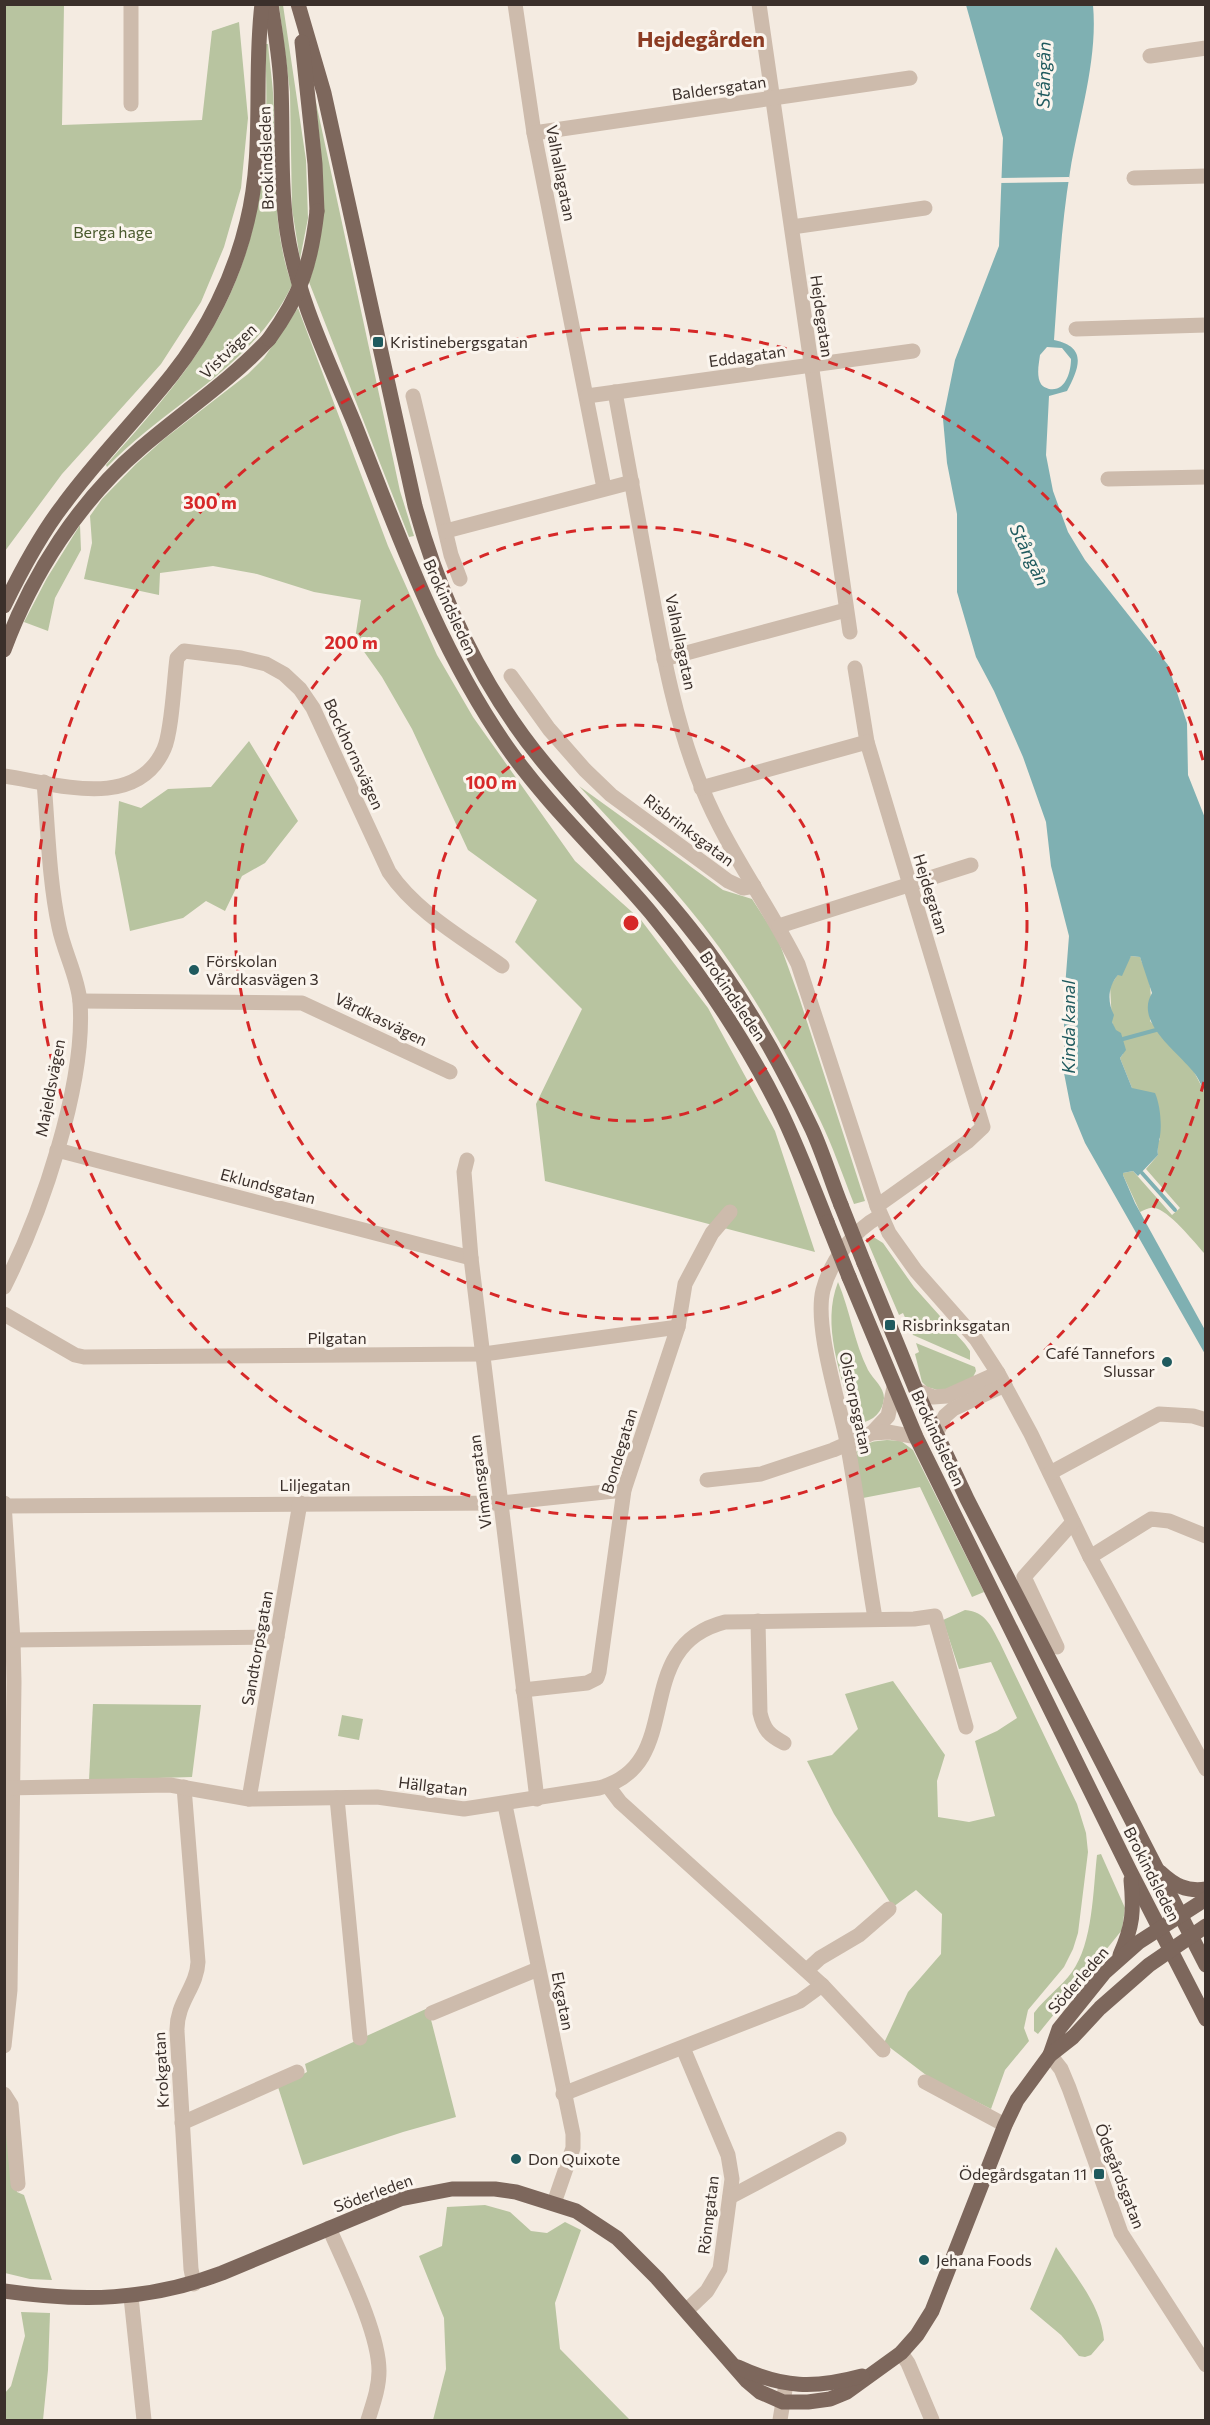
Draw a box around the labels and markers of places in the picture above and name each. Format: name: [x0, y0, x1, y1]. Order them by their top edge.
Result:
place label: Kristinebergsgatan: [390, 332, 528, 351]
marker: Kristinebergsgatan: [371, 335, 385, 349]
centre of rings: [621, 913, 641, 933]
place label: Förskolan Vårdkasvägen 3: [206, 951, 319, 988]
marker: Förskolan Vårdkasvägen 3: [187, 963, 201, 977]
place label: Risbrinksgatan: [902, 1315, 1010, 1334]
marker: Risbrinksgatan: [883, 1318, 897, 1332]
place label: Café Tannefors Slussar: [1045, 1343, 1156, 1380]
marker: Café Tannefors Slussar: [1160, 1355, 1174, 1369]
place label: Don Quixote: [528, 2149, 620, 2168]
marker: Don Quixote: [509, 2152, 523, 2166]
place label: Ödegårdsgatan 11: [959, 2164, 1087, 2183]
marker: Ödegårdsgatan 11: [1092, 2167, 1106, 2181]
place label: Jehana Foods: [936, 2250, 1032, 2269]
marker: Jehana Foods: [917, 2253, 931, 2267]

